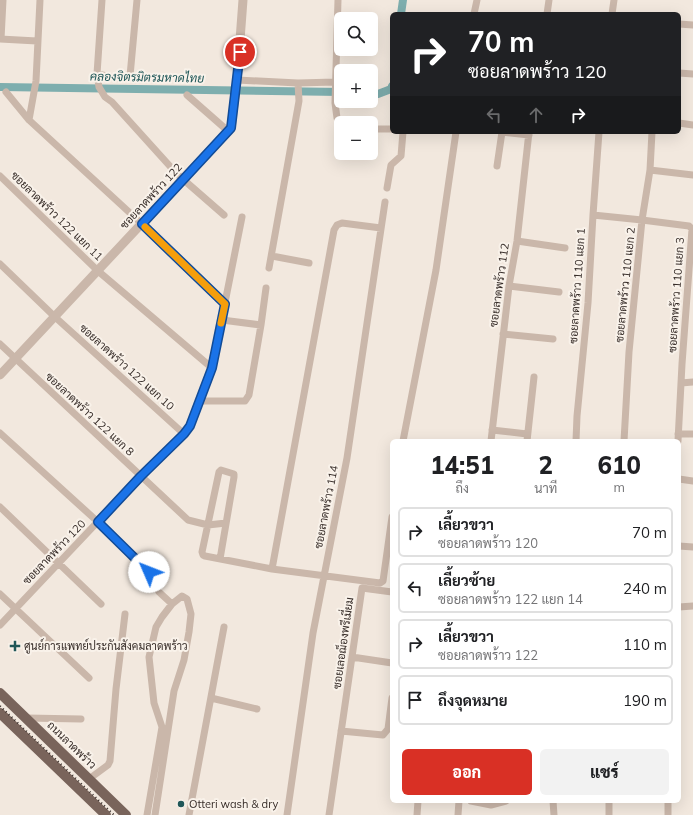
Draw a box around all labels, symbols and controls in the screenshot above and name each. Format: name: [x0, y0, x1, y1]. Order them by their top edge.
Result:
map controls: [334, 12, 378, 160]
button: search: [334, 12, 378, 56]
text: 70 m: [468, 24, 534, 59]
icon: right: [402, 28, 454, 80]
pin: [223, 35, 257, 69]
icon: arrive: [229, 41, 251, 63]
text: ซอยลาดพร้าว 120: [468, 60, 607, 83]
button: +: [334, 64, 378, 108]
water label: คลองจิตรมิตรมหาดไทย: [90, 69, 204, 85]
icon: left: [483, 104, 505, 126]
icon: ahead: [525, 104, 547, 126]
icon: right: [567, 104, 589, 126]
button: −: [334, 116, 378, 160]
street label: ซอยลาดพร้าว 122: [117, 160, 185, 232]
street label: ซอยลาดพร้าว 122 แยก 11: [8, 168, 106, 264]
street label: ซอยลาดพร้าว 110 แยก 2: [612, 226, 638, 343]
street label: ซอยลาดพร้าว 110 แยก 1: [566, 228, 588, 344]
street label: ซอยลาดพร้าว 110 แยก 3: [665, 237, 687, 353]
street label: ซอยลาดพร้าว 112: [486, 242, 512, 328]
street label: ซอยลาดพร้าว 122 แยก 10: [77, 321, 178, 413]
street label: ซอยลาดพร้าว 122 แยก 8: [43, 369, 137, 459]
text: 14:51: [430, 450, 494, 480]
text: 2: [539, 450, 553, 480]
text: 610: [598, 450, 641, 480]
street label: ซอยลาดพร้าว 114: [311, 464, 341, 550]
text: m: [613, 479, 625, 495]
text: ถึง: [455, 480, 469, 496]
text: นาที: [534, 480, 557, 496]
text: เลี้ยวขวา: [438, 515, 494, 534]
street label: ซอยลาดพร้าว 120: [20, 516, 89, 587]
icon: right: [404, 521, 426, 543]
text: 70 m: [632, 523, 667, 542]
text: ซอยลาดพร้าว 120: [438, 535, 538, 551]
position arrow: [128, 551, 170, 593]
text: เลี้ยวซ้าย: [438, 571, 495, 590]
icon: left: [404, 577, 426, 599]
text: 240 m: [623, 579, 667, 598]
text: ซอยลาดพร้าว 122 แยก 14: [438, 591, 583, 607]
street label: ซอยเลอฌ็องพรีเมี่ยม: [326, 596, 356, 690]
text: เลี้ยวขวา: [438, 627, 494, 646]
icon: right: [404, 633, 426, 655]
text: 110 m: [623, 635, 667, 654]
place label: ศูนย์การแพทย์ประกันสังคมลาดพร้าว: [24, 638, 188, 654]
marker: ศูนย์การแพทย์ประกันสังคมลาดพร้าว: [9, 640, 21, 652]
text: ซอยลาดพร้าว 122: [438, 647, 538, 663]
icon: arrive: [404, 689, 426, 711]
text: ถึงจุดหมาย: [438, 691, 508, 710]
text: 190 m: [623, 691, 667, 710]
street label: ถนนลาดพร้าว: [45, 718, 99, 772]
button: ออก: [402, 749, 532, 795]
button: แชร์: [540, 749, 669, 795]
place label: Otteri wash & dry: [189, 797, 278, 811]
marker: Otteri wash & dry: [176, 799, 186, 809]

